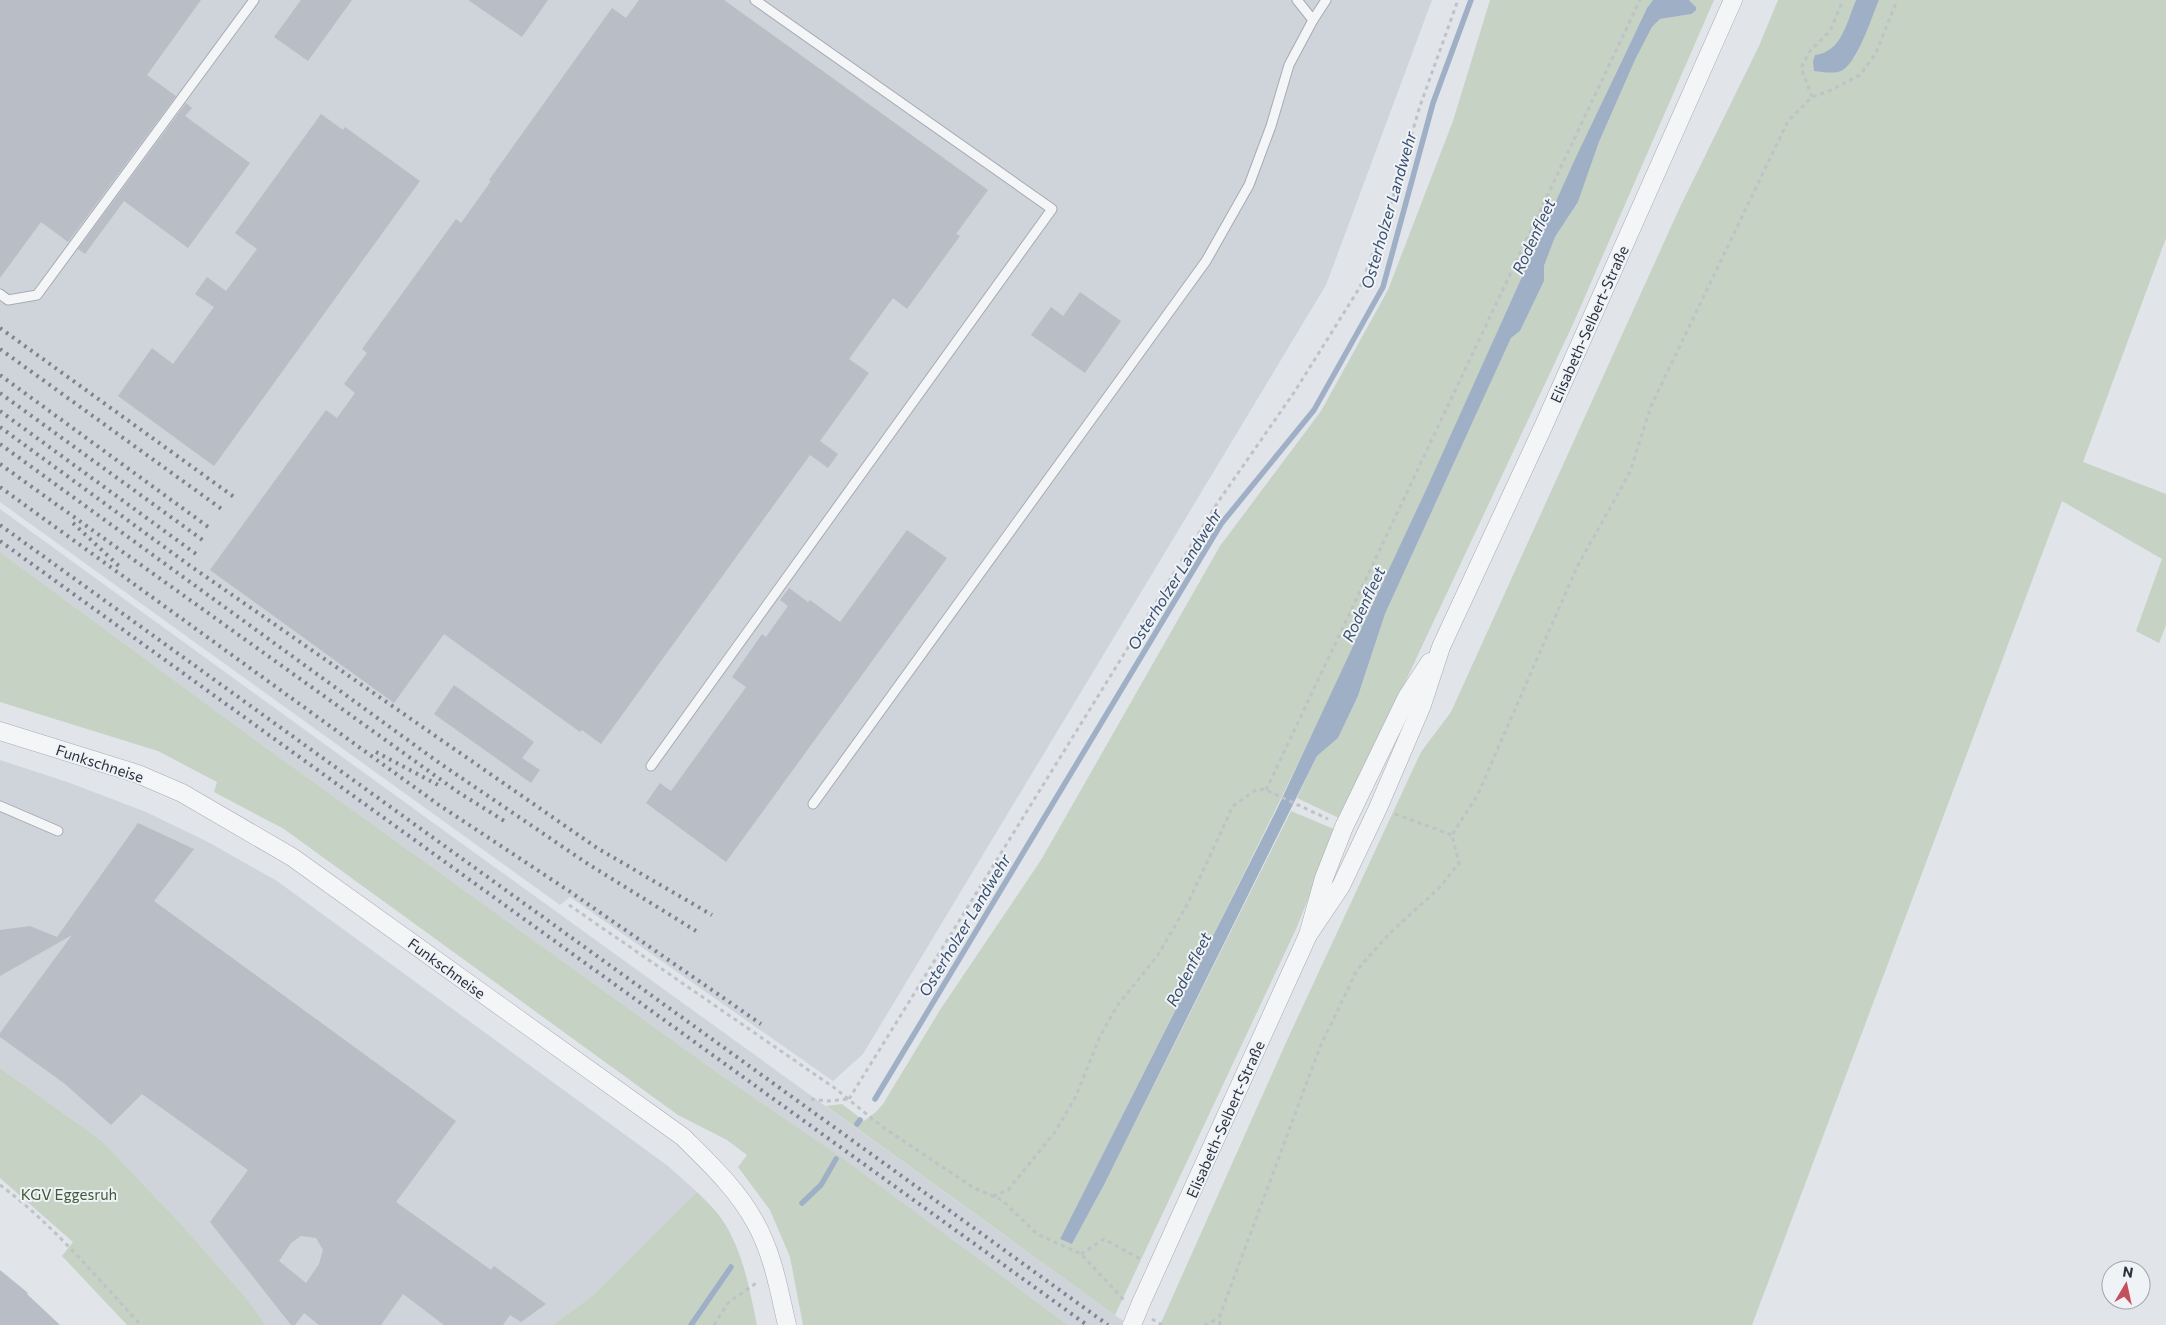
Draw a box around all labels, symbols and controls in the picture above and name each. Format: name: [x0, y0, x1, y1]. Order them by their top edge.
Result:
water label: Osterholzer Landwehr: [1356, 129, 1420, 291]
water label: Rodenfleet: [1507, 195, 1559, 276]
street label: Elisabeth-Selbert-Straße: [1546, 242, 1632, 405]
water label: Osterholzer Landwehr: [1123, 504, 1226, 653]
water label: Rodenfleet: [1337, 563, 1389, 644]
street label: Funkschneise: [54, 740, 146, 786]
water label: Osterholzer Landwehr: [914, 850, 1014, 1000]
water label: Rodenfleet: [1161, 929, 1215, 1009]
street label: Funkschneise: [405, 934, 489, 1002]
street label: Elisabeth-Selbert-Straße: [1182, 1037, 1268, 1200]
park label: KGV Eggesruh: [21, 1185, 117, 1203]
north arrow: [2101, 1260, 2151, 1310]
text: N: [2122, 1262, 2135, 1281]

